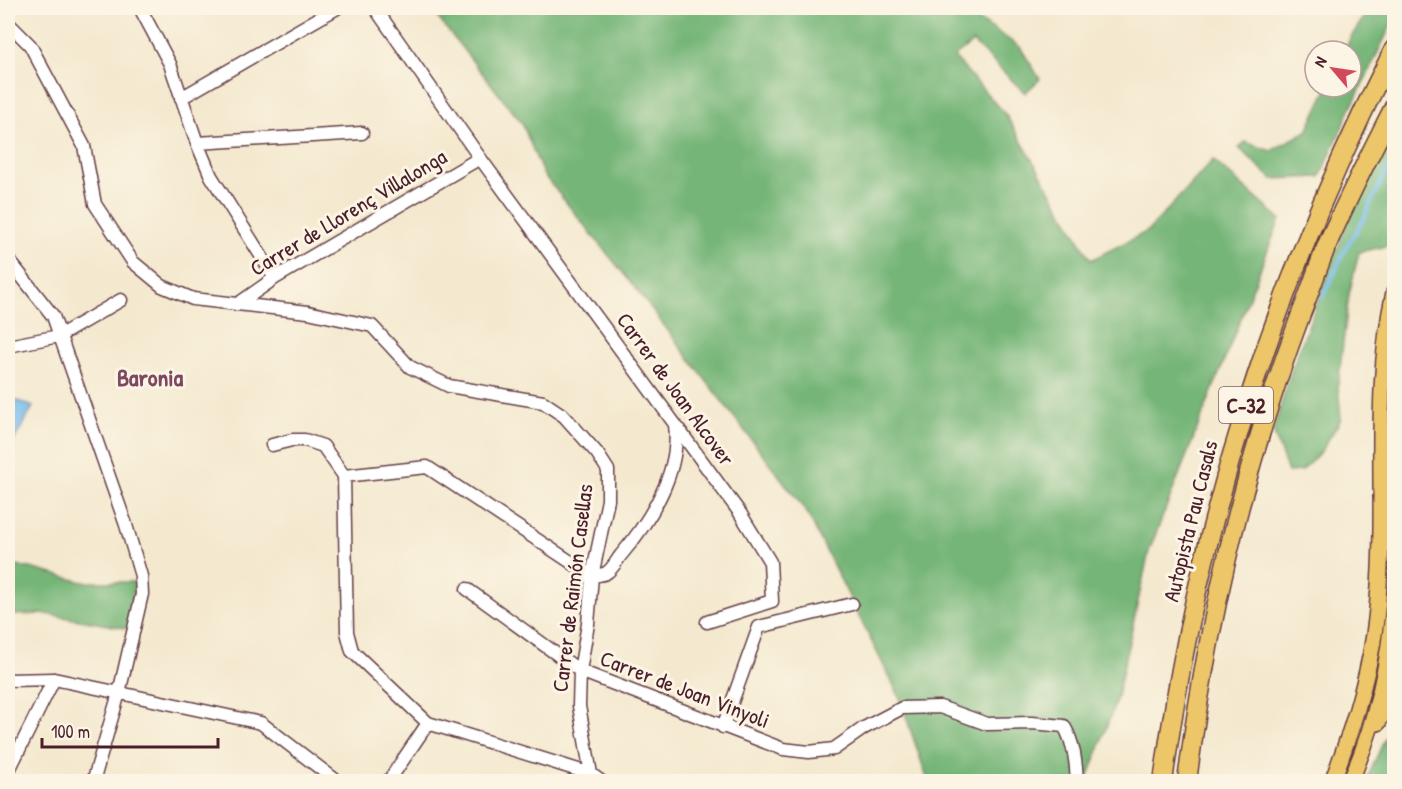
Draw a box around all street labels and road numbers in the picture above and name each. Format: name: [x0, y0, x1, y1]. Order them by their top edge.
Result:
street label: Carrer de Llorenç Villalonga: [244, 141, 452, 283]
street label: Carrer de Joan Alcover: [610, 306, 742, 472]
road number: C-32: [1219, 387, 1273, 423]
street label: Autopista Pau Casals: [1155, 437, 1225, 605]
street label: Carrer de Raimón Casellas: [544, 482, 600, 694]
street label: Carrer de Joan Vinyoli: [596, 643, 774, 735]

